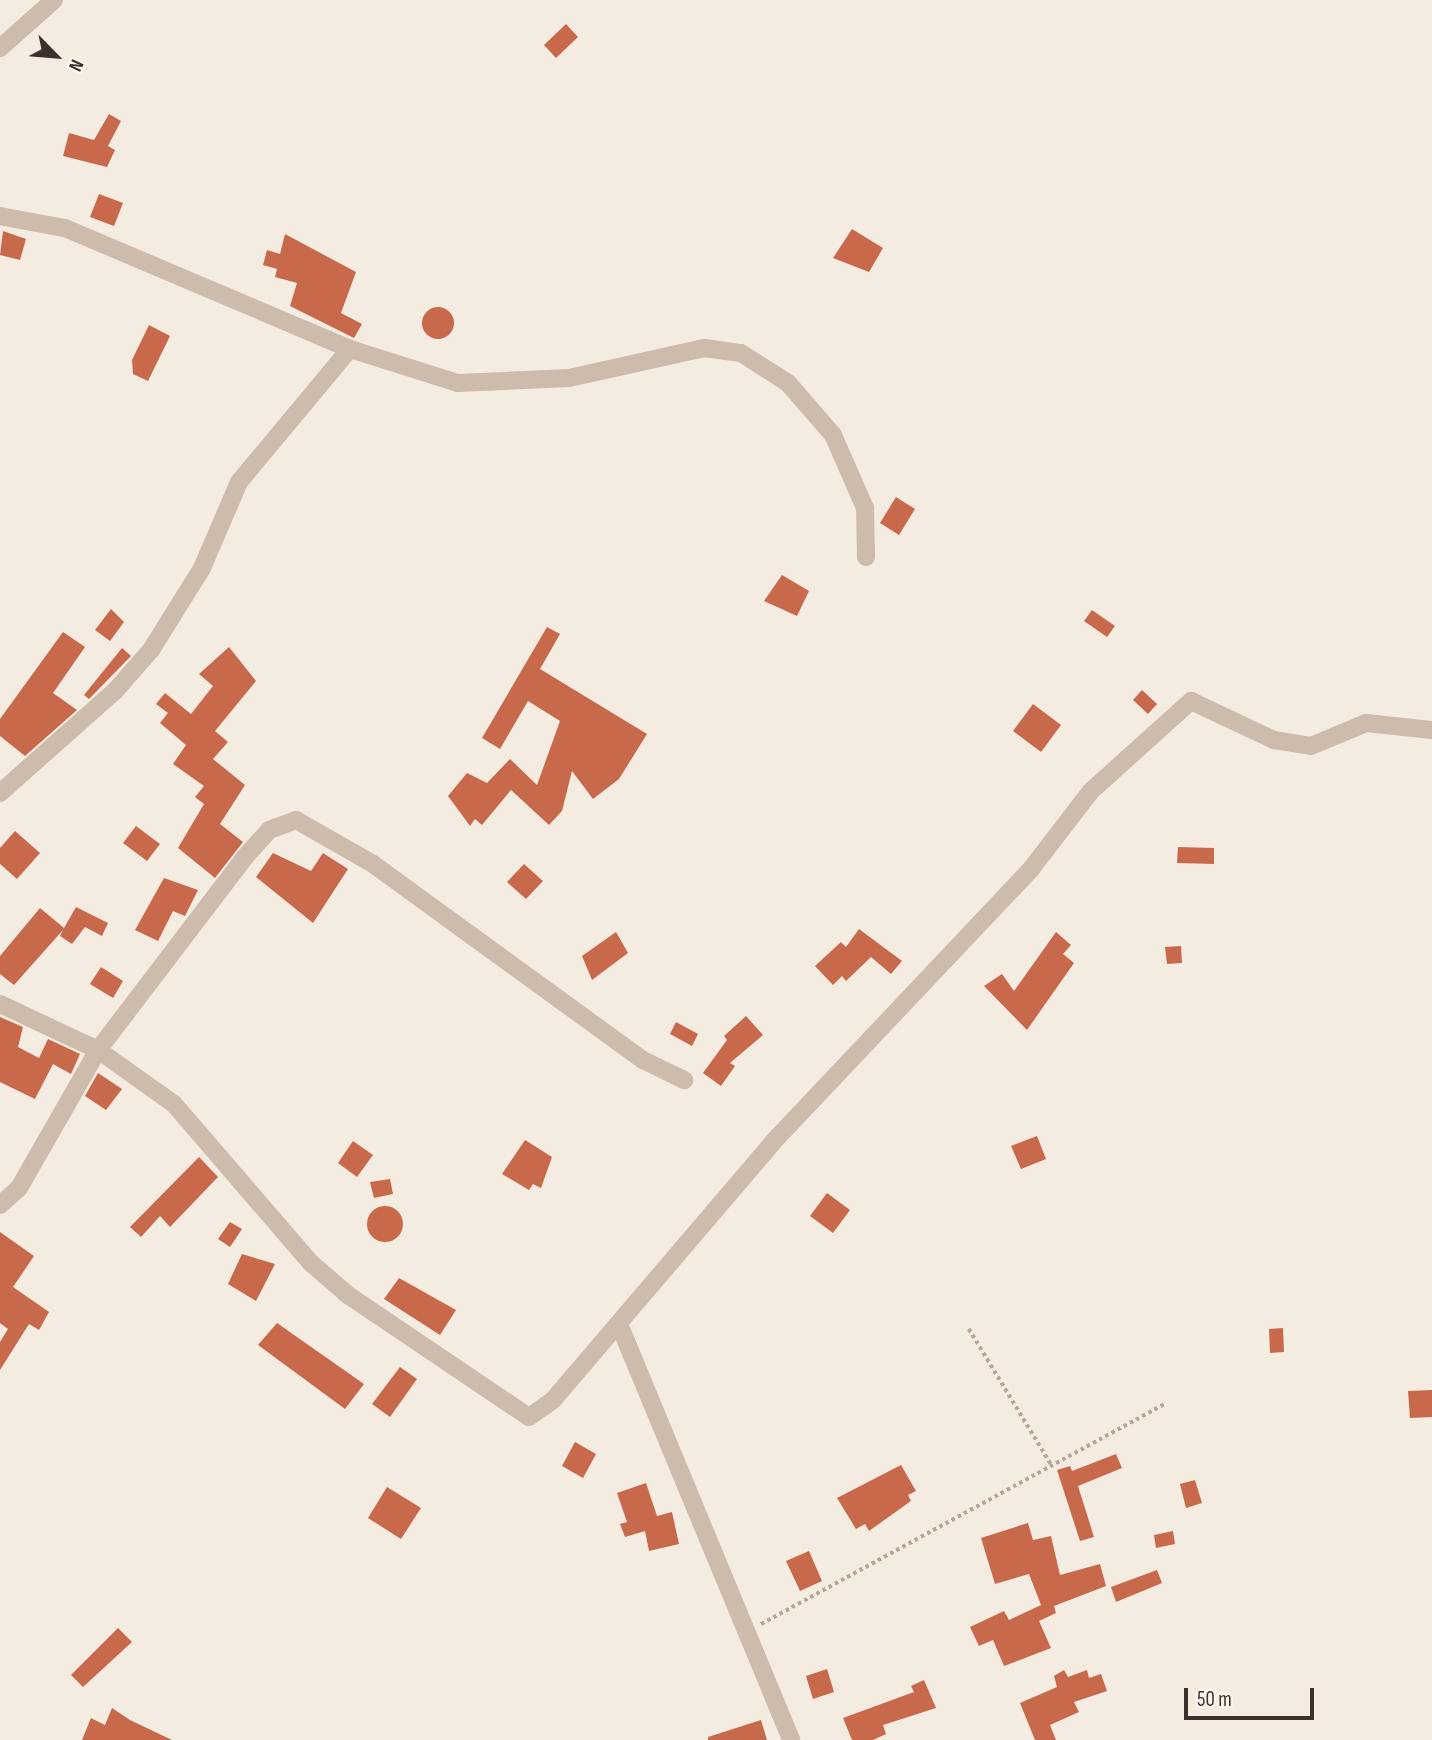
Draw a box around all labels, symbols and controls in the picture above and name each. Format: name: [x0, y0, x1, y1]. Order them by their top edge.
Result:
north arrow: [21, 21, 91, 91]
text: N: [63, 56, 88, 75]
scale bar: [1187, 1674, 1316, 1718]
text: 50 m: [1197, 1687, 1232, 1712]

